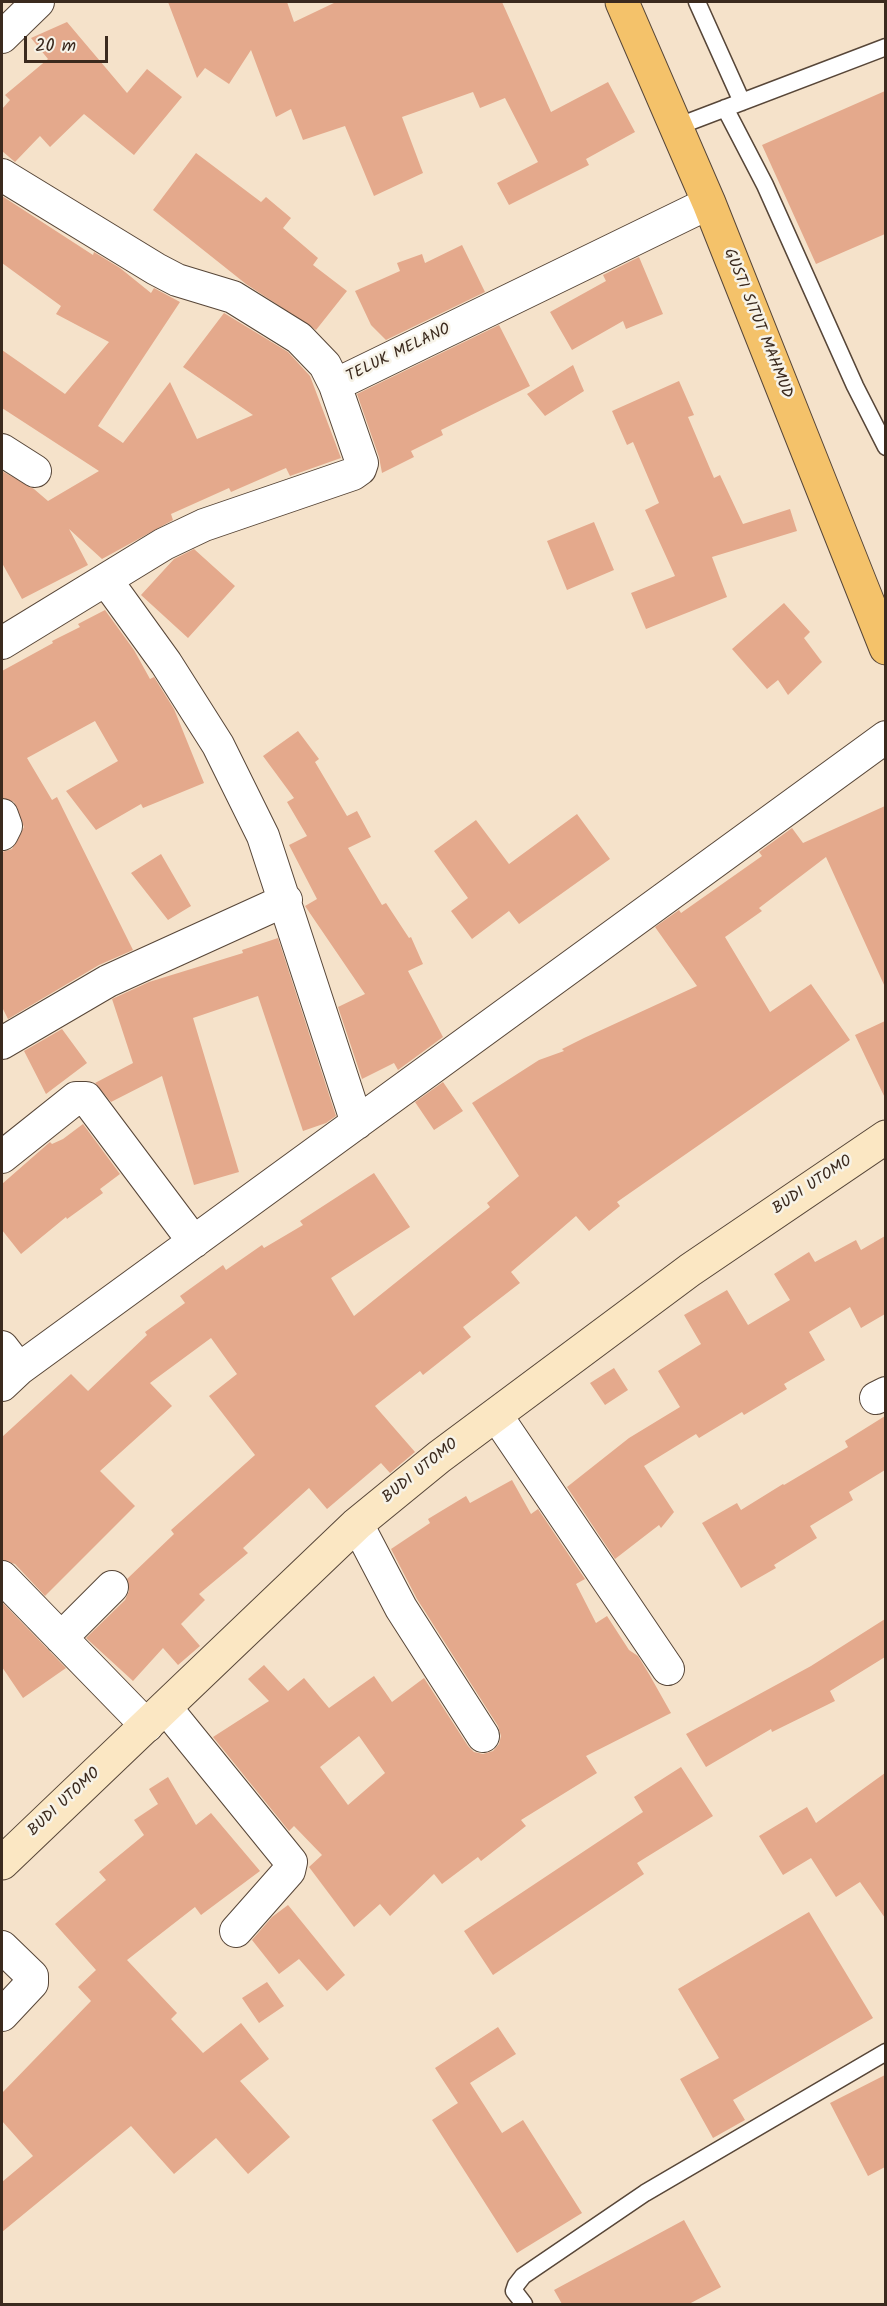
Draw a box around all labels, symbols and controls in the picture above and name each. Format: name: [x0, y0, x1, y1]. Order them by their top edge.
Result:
scale bar: [27, 24, 111, 62]
text: 20 m: [35, 32, 76, 61]
street label: GUSTI SITUT MAHMUD: [718, 246, 796, 402]
street label: TELUK MELANO: [344, 321, 454, 387]
street label: BUDI UTOMO: [770, 1152, 856, 1220]
street label: BUDI UTOMO: [379, 1436, 463, 1508]
street label: BUDI UTOMO: [25, 1765, 105, 1841]

